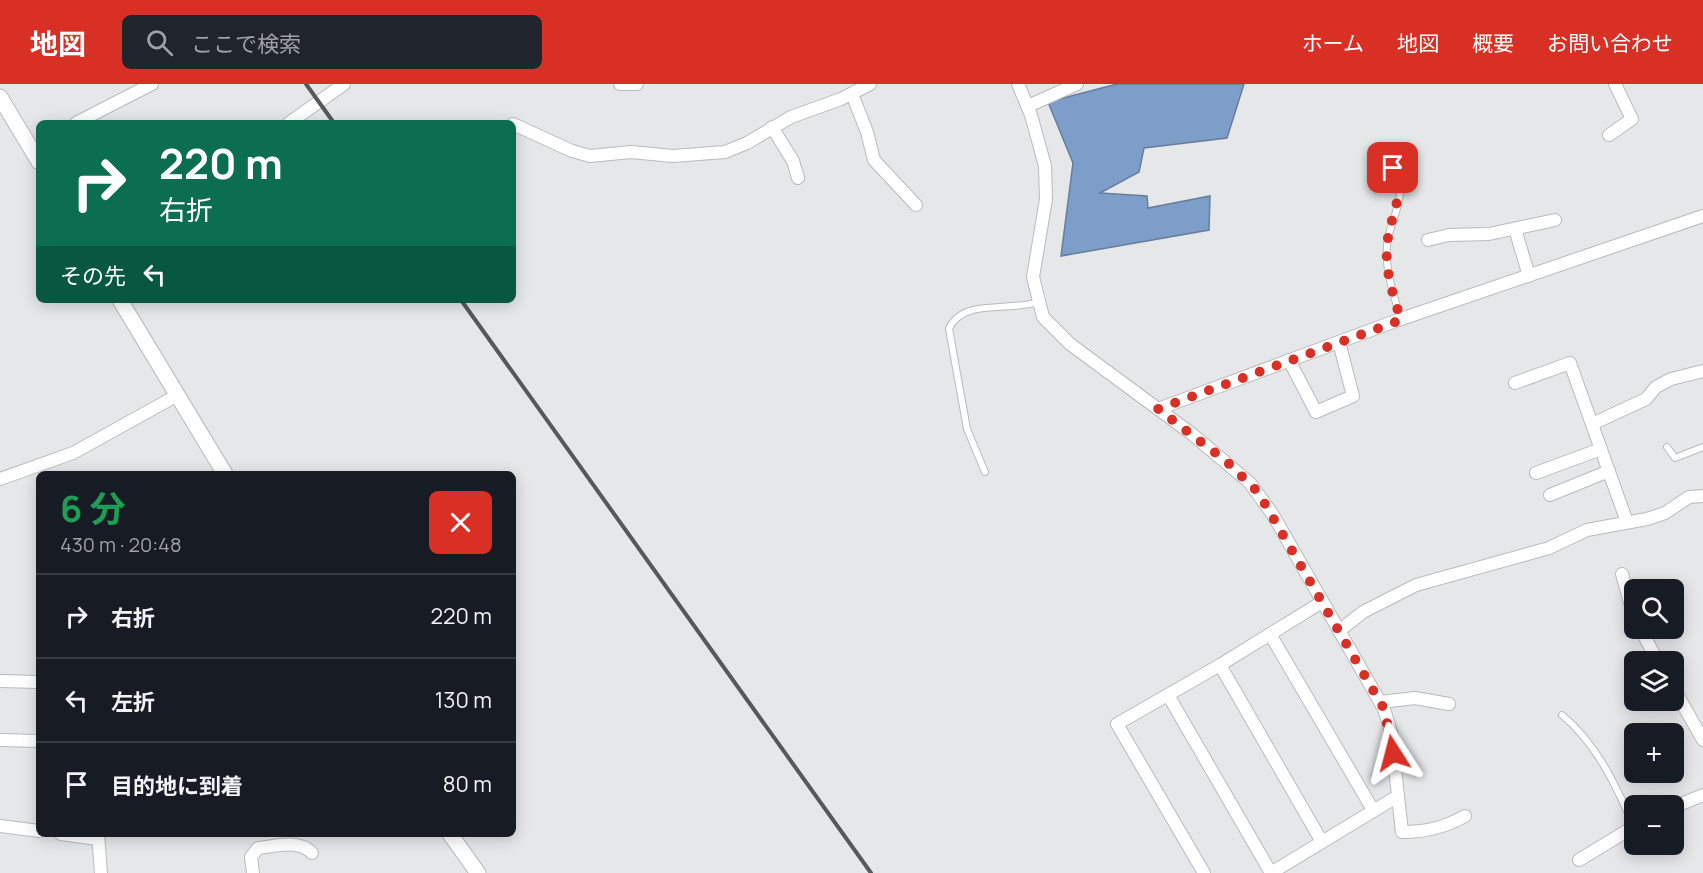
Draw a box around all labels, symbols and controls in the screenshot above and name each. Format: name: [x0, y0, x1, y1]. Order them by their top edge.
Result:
search box: [122, 15, 542, 69]
text: 地図: [30, 24, 86, 62]
icon: search: [143, 26, 176, 59]
text: ここで検索: [191, 29, 301, 59]
text: ホーム: [1302, 29, 1364, 57]
text: 地図: [1397, 29, 1439, 57]
text: 概要: [1472, 29, 1514, 57]
text: お問い合わせ: [1547, 29, 1673, 57]
text: 220 m: [159, 134, 283, 192]
pin: [1367, 142, 1418, 193]
icon: right: [60, 144, 138, 222]
icon: arrive: [1376, 151, 1409, 184]
text: 右折: [159, 191, 213, 228]
icon: left: [138, 258, 171, 291]
text: その先: [60, 261, 126, 291]
text: 6 分: [60, 484, 126, 533]
button: close: [429, 491, 492, 554]
text: 430 m · 20:48: [60, 531, 182, 558]
map controls: [1624, 579, 1684, 855]
button: search: [1624, 579, 1684, 639]
icon: right: [60, 600, 93, 633]
text: 220 m: [430, 601, 492, 631]
text: 右折: [111, 603, 155, 633]
button: layers: [1624, 651, 1684, 711]
icon: left: [60, 684, 93, 717]
text: 130 m: [435, 685, 492, 715]
text: 左折: [111, 687, 155, 717]
position arrow: [1361, 721, 1425, 785]
button: +: [1624, 723, 1684, 783]
icon: arrive: [60, 768, 93, 801]
text: 80 m: [443, 769, 492, 799]
text: 目的地に到着: [111, 771, 243, 801]
button: −: [1624, 795, 1684, 855]

